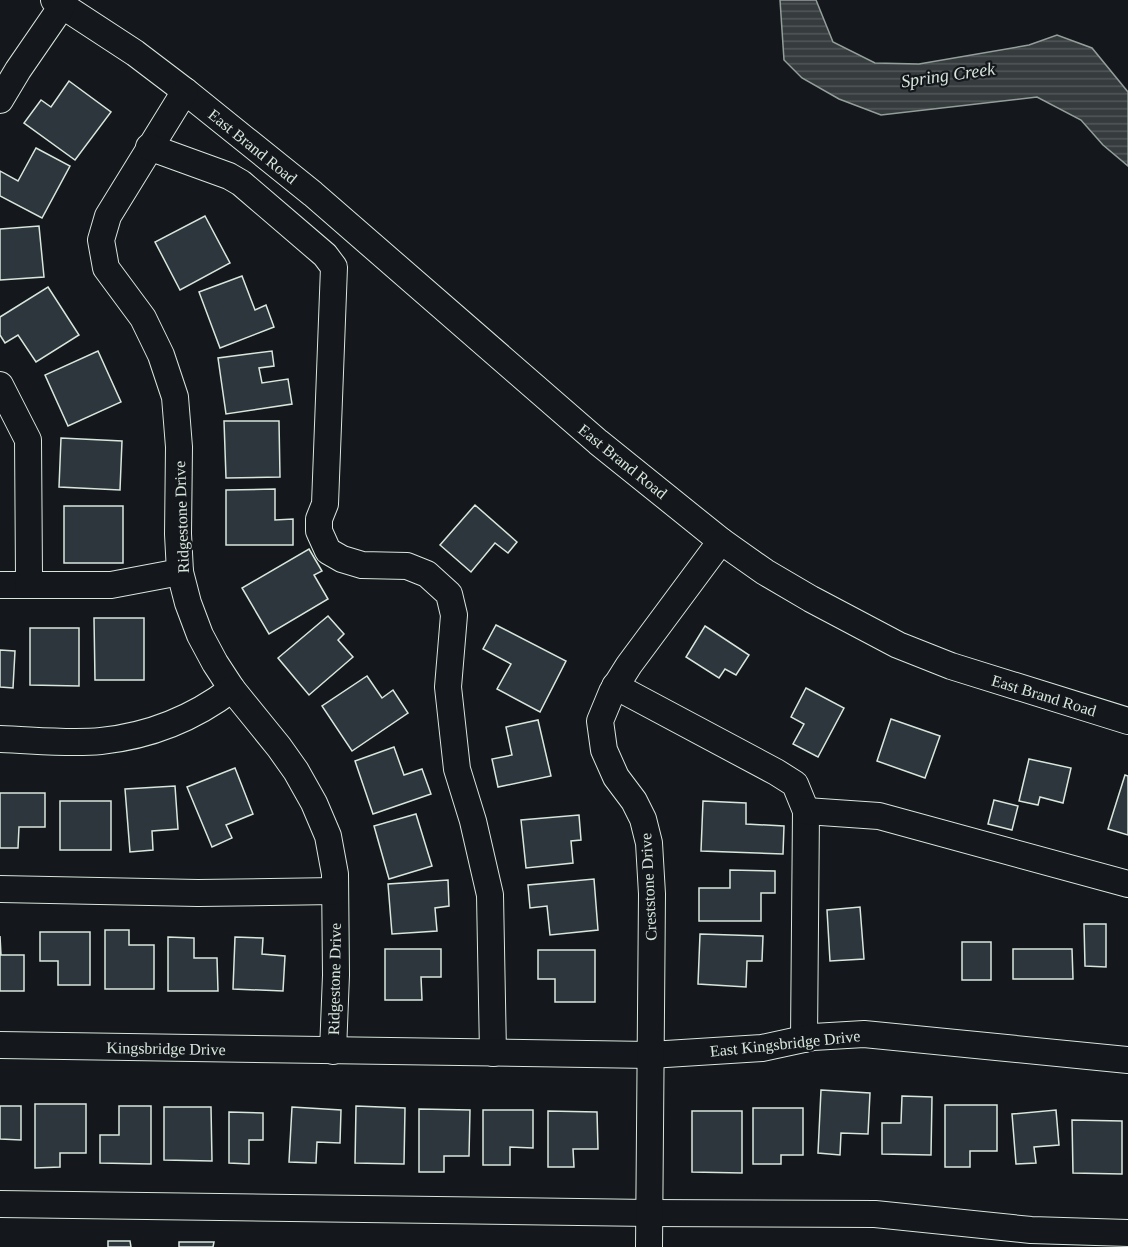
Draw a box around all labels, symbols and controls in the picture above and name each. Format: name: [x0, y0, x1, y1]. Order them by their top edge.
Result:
water label: Spring Creek: [900, 58, 997, 92]
street label: East Brand Road: [205, 106, 300, 187]
street label: East Brand Road: [575, 421, 670, 502]
street label: Ridgestone Drive: [171, 460, 193, 573]
street label: East Brand Road: [990, 671, 1098, 719]
street label: Creststone Drive: [637, 833, 660, 941]
street label: Ridgestone Drive: [325, 923, 345, 1035]
street label: East Kingsbridge Drive: [709, 1027, 861, 1061]
street label: Kingsbridge Drive: [106, 1039, 226, 1059]

